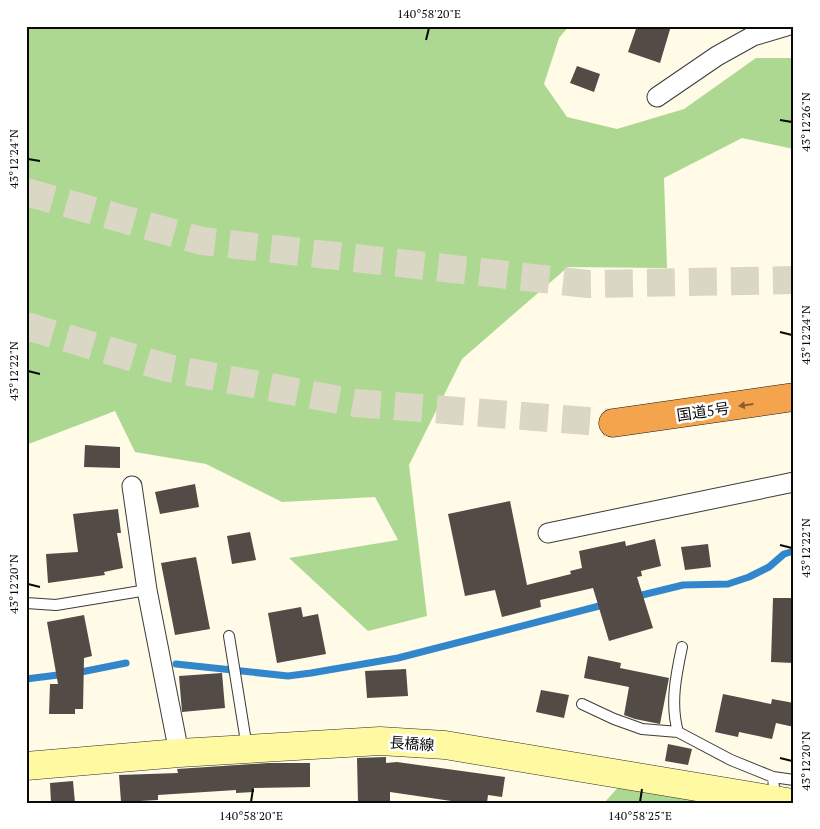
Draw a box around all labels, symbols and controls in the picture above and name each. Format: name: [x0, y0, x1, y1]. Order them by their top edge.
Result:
text: 140°58'20"E: [397, 6, 461, 21]
text: 43°12'26"N: [798, 92, 813, 152]
text: 43°12'24"N: [6, 129, 21, 189]
text: 43°12'24"N: [798, 305, 813, 365]
text: 43°12'22"N: [6, 341, 21, 401]
street label: 国道5号: [675, 397, 731, 425]
one-way arrow: [737, 401, 753, 409]
text: 43°12'22"N: [798, 518, 813, 578]
text: 43°12'20"N: [6, 554, 21, 614]
street label: 長橋線: [389, 731, 435, 755]
text: 43°12'20"N: [798, 731, 813, 791]
text: 140°58'20"E: [219, 808, 283, 823]
text: 140°58'25"E: [608, 808, 672, 823]

